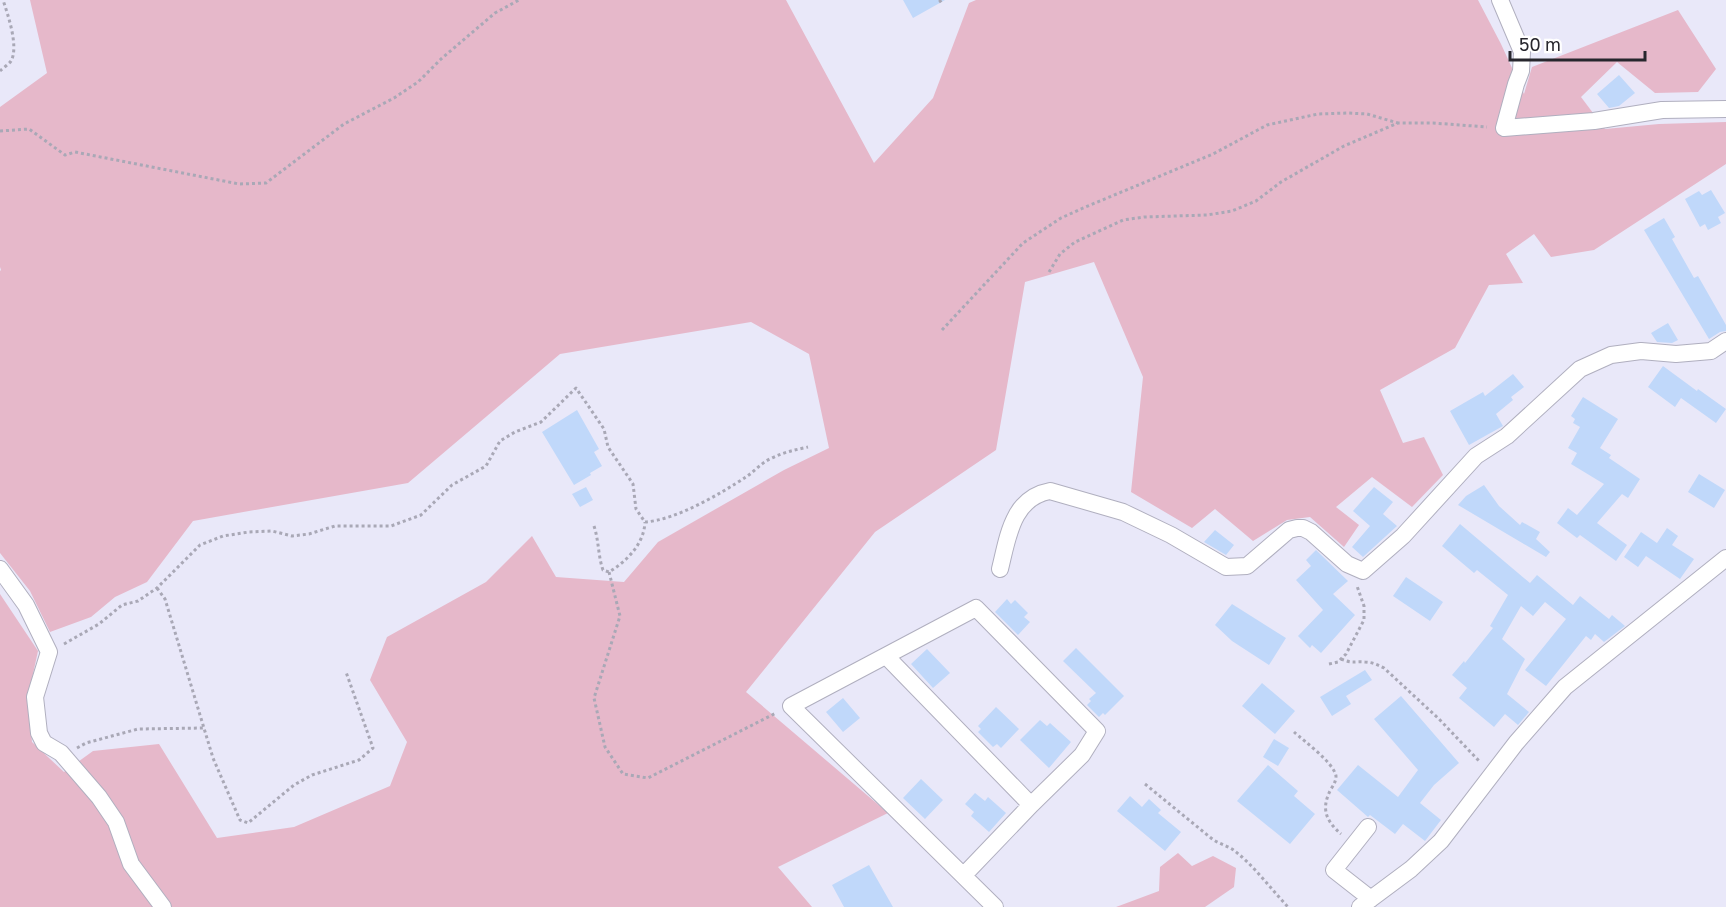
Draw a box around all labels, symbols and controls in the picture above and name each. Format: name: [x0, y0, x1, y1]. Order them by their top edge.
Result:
scale bar: [1510, 24, 1645, 62]
text: 50 m: [1519, 33, 1561, 55]

